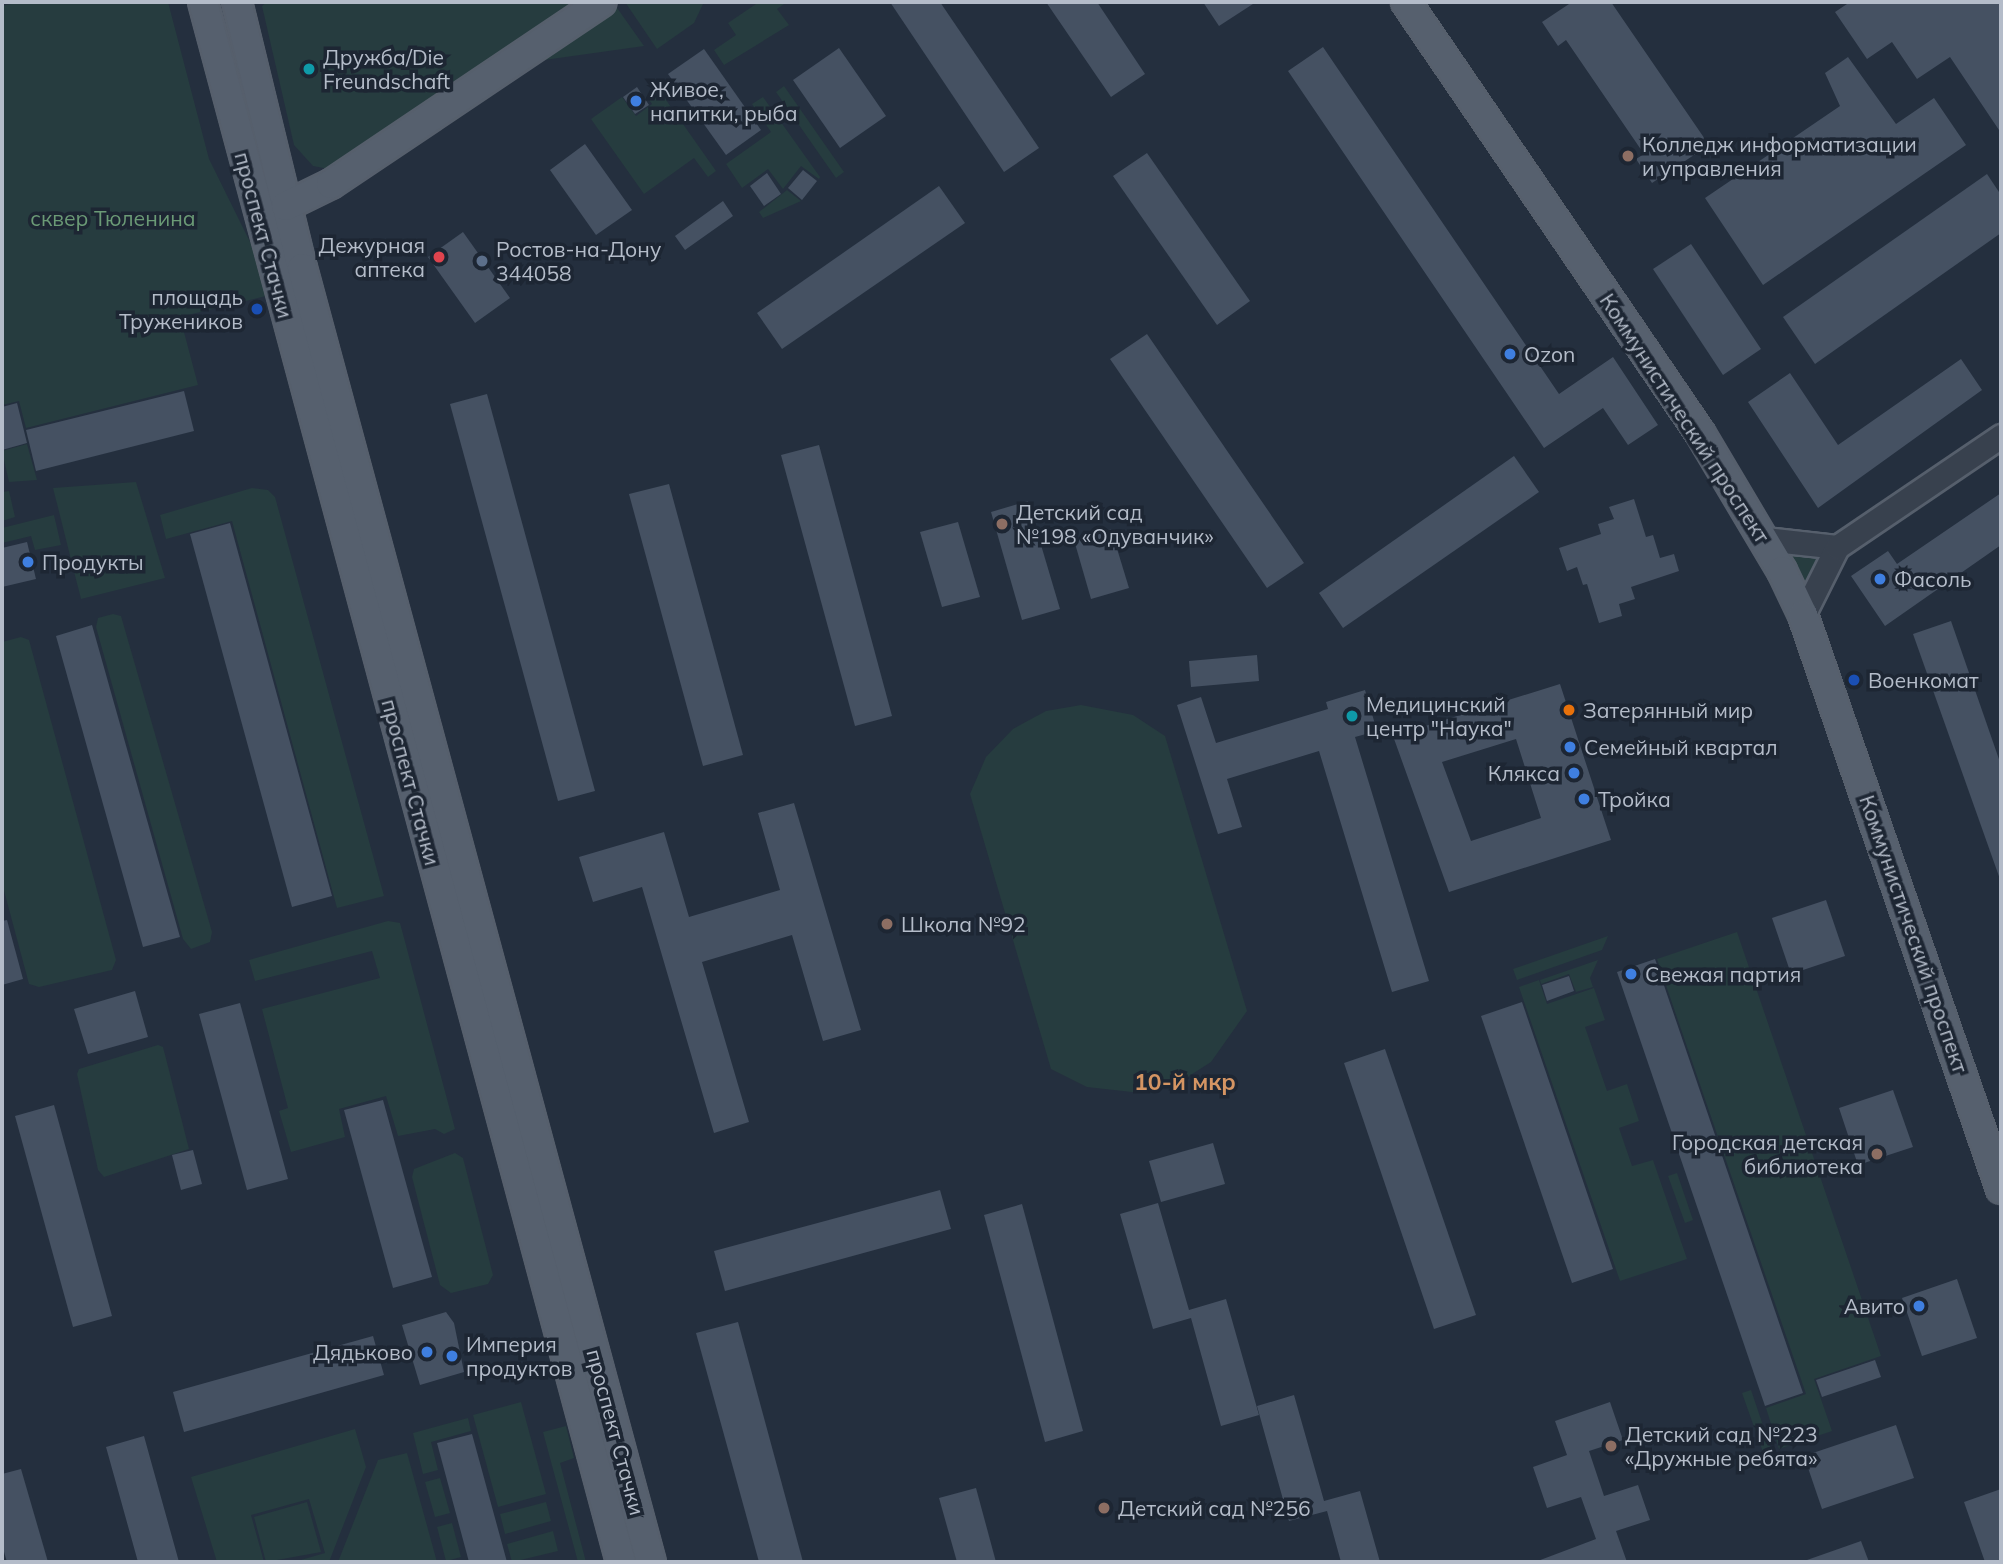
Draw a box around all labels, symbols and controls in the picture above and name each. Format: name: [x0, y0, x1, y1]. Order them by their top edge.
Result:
place label: Дружба/Die Freundschaft: [323, 44, 450, 94]
marker: Дружба/Die Freundschaft: [301, 61, 317, 77]
place label: Живое, напитки, рыба: [650, 76, 797, 126]
marker: Живое, напитки, рыба: [628, 93, 644, 109]
place label: Колледж информатизации и управления: [1642, 131, 1917, 181]
marker: Колледж информатизации и управления: [1620, 148, 1636, 164]
street label: проспект Стачки: [230, 149, 298, 321]
park label: сквер Тюленина: [30, 205, 196, 231]
place label: Дежурная аптека: [318, 232, 425, 282]
place label: Ростов-на-Дону 344058: [496, 236, 661, 286]
marker: Дежурная аптека: [431, 249, 447, 265]
marker: Ростов-на-Дону 344058: [474, 253, 490, 269]
place label: площадь Тружеников: [119, 284, 243, 334]
street label: Коммунистический проспект: [1595, 289, 1775, 547]
marker: площадь Тружеников: [249, 301, 265, 317]
place label: Ozon: [1524, 341, 1575, 367]
marker: Ozon: [1502, 346, 1518, 362]
place label: Детский сад №198 «Одуванчик»: [1016, 499, 1214, 549]
marker: Детский сад №198 «Одуванчик»: [994, 516, 1010, 532]
place label: Продукты: [42, 549, 144, 575]
marker: Продукты: [20, 554, 36, 570]
place label: Фасоль: [1894, 566, 1971, 592]
marker: Фасоль: [1872, 571, 1888, 587]
place label: Военкомат: [1868, 667, 1979, 693]
marker: Военкомат: [1846, 672, 1862, 688]
place label: Медицинский центр "Наука": [1366, 691, 1512, 741]
street label: проспект Стачки: [377, 696, 445, 868]
place label: Затерянный мир: [1583, 697, 1753, 723]
marker: Затерянный мир: [1561, 702, 1577, 718]
marker: Медицинский центр "Наука": [1344, 708, 1360, 724]
place label: Семейный квартал: [1584, 734, 1778, 760]
marker: Семейный квартал: [1562, 739, 1578, 755]
place label: Клякса: [1488, 760, 1560, 786]
marker: Клякса: [1566, 765, 1582, 781]
place label: Тройка: [1598, 786, 1671, 812]
marker: Тройка: [1576, 791, 1592, 807]
street label: Коммунистический проспект: [1855, 792, 1973, 1076]
place label: Школа №92: [901, 911, 1026, 937]
marker: Школа №92: [879, 916, 895, 932]
place label: Свежая партия: [1645, 961, 1801, 987]
marker: Свежая партия: [1623, 966, 1639, 982]
district label: 10-й мкр: [1134, 1068, 1236, 1096]
place label: Городская детская библиотека: [1672, 1129, 1863, 1179]
marker: Городская детская библиотека: [1869, 1146, 1885, 1162]
place label: Авито: [1844, 1293, 1905, 1319]
marker: Авито: [1911, 1298, 1927, 1314]
place label: Империя продуктов: [466, 1331, 572, 1381]
place label: Дядьково: [313, 1339, 413, 1365]
marker: Дядьково: [419, 1344, 435, 1360]
street label: проспект Стачки: [582, 1346, 650, 1518]
marker: Империя продуктов: [444, 1348, 460, 1364]
place label: Детский сад №223 «Дружные ребята»: [1625, 1421, 1818, 1471]
marker: Детский сад №223 «Дружные ребята»: [1603, 1438, 1619, 1454]
place label: Детский сад №256: [1118, 1495, 1311, 1521]
marker: Детский сад №256: [1096, 1500, 1112, 1516]

